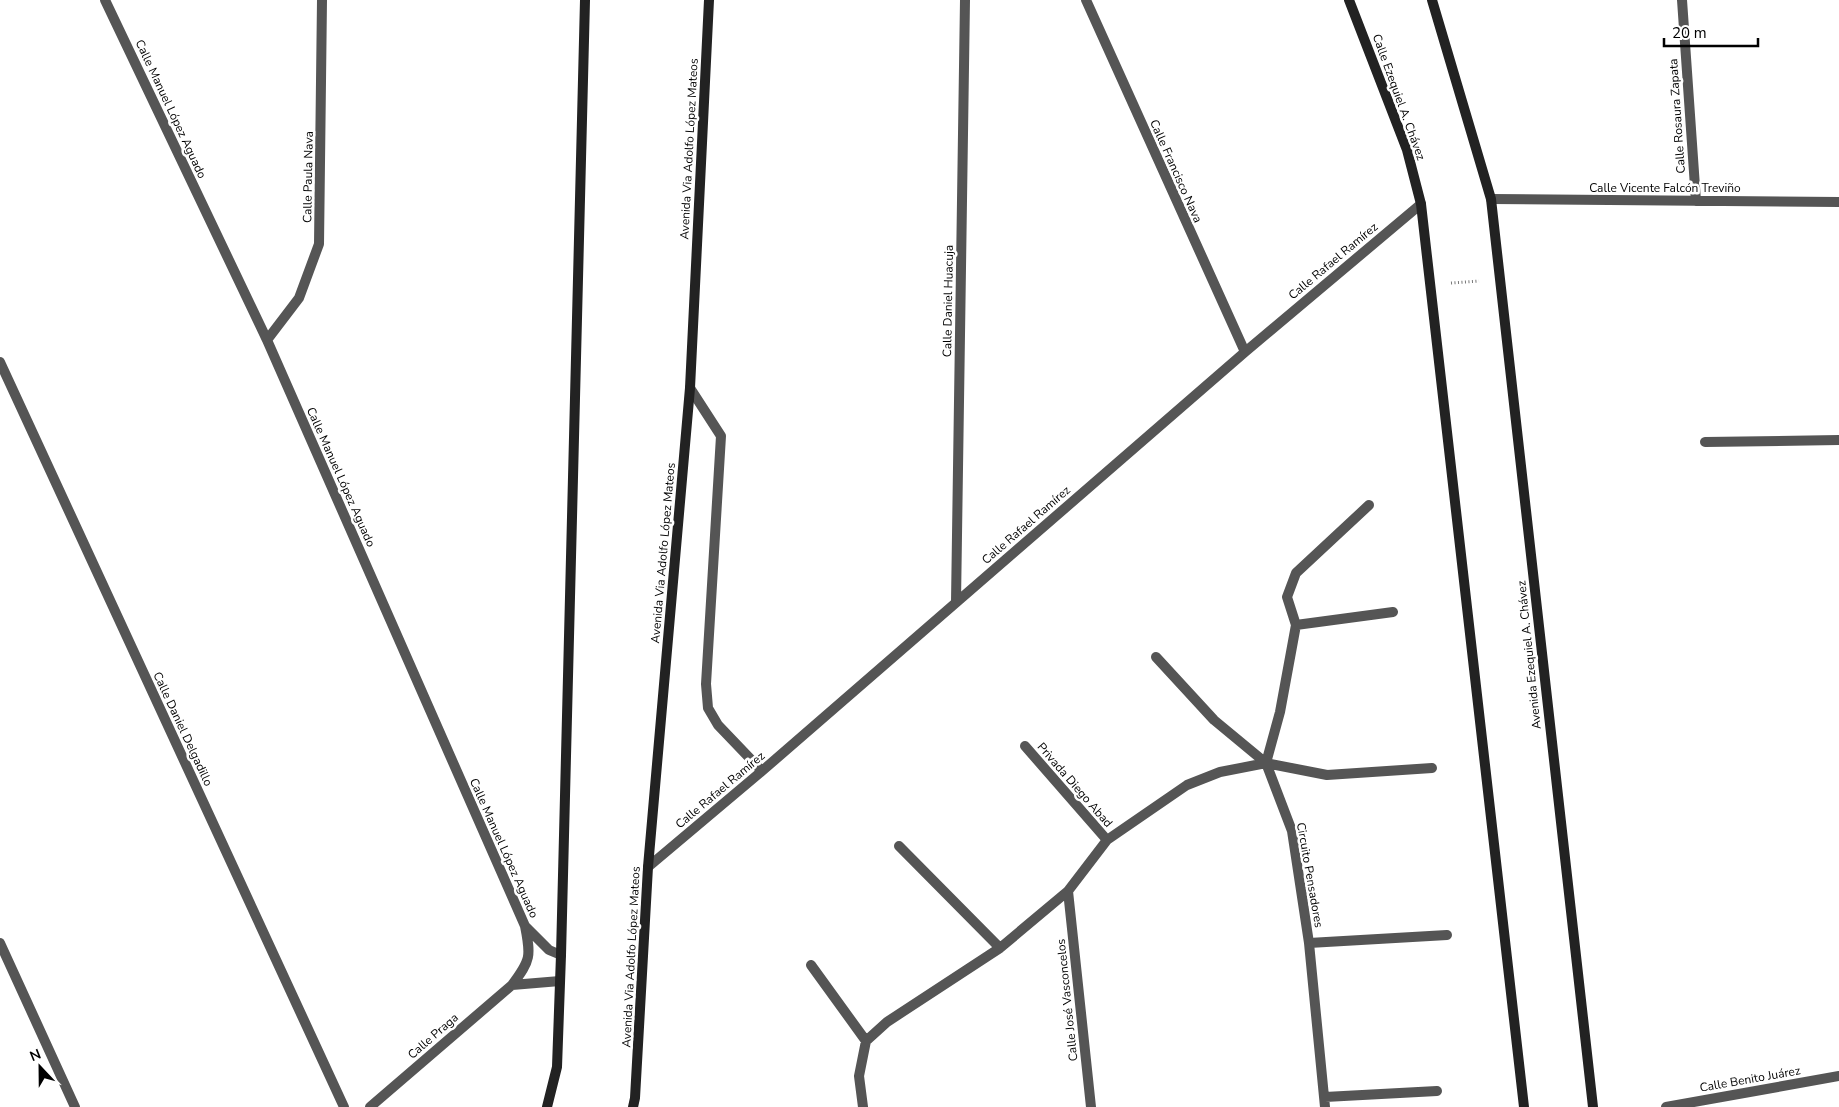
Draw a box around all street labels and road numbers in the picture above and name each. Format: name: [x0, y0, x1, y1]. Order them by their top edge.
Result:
street label: Calle Ezequiel A. Chávez: [1369, 32, 1429, 163]
street label: Calle Manuel López Aguado: [132, 37, 210, 181]
street label: Avenida Via Adolfo López Mateos: [676, 58, 702, 240]
street label: Calle Rosaura Zapata: [1665, 58, 1689, 174]
street label: Calle Francisco Nava: [1146, 117, 1206, 225]
street label: Calle Paula Nava: [299, 131, 317, 223]
street label: Calle Vicente Falcón Treviño: [1589, 180, 1741, 196]
street label: Calle Rafael Ramírez: [1285, 219, 1381, 303]
street label: Calle Daniel Huacuja: [939, 245, 957, 357]
street label: Calle Manuel López Aguado: [303, 405, 379, 550]
street label: Avenida Via Adolfo López Mateos: [647, 462, 679, 644]
street label: Calle Rafael Ramírez: [978, 482, 1074, 568]
street label: Avenida Ezequiel A. Chávez: [1513, 579, 1545, 730]
street label: Calle Daniel Delgadillo: [149, 669, 217, 789]
street label: Privada Diego Abad: [1034, 739, 1116, 831]
street label: Calle Rafael Ramírez: [672, 748, 768, 832]
street label: Calle Manuel López Aguado: [466, 776, 542, 921]
street label: Circuito Pensadores: [1293, 821, 1327, 929]
street label: Avenida Via Adolfo López Mateos: [618, 866, 644, 1048]
street label: Calle José Vasconcelos: [1053, 938, 1081, 1062]
street label: Calle Praga: [404, 1010, 462, 1062]
street label: Calle Benito Juárez: [1698, 1062, 1802, 1096]

